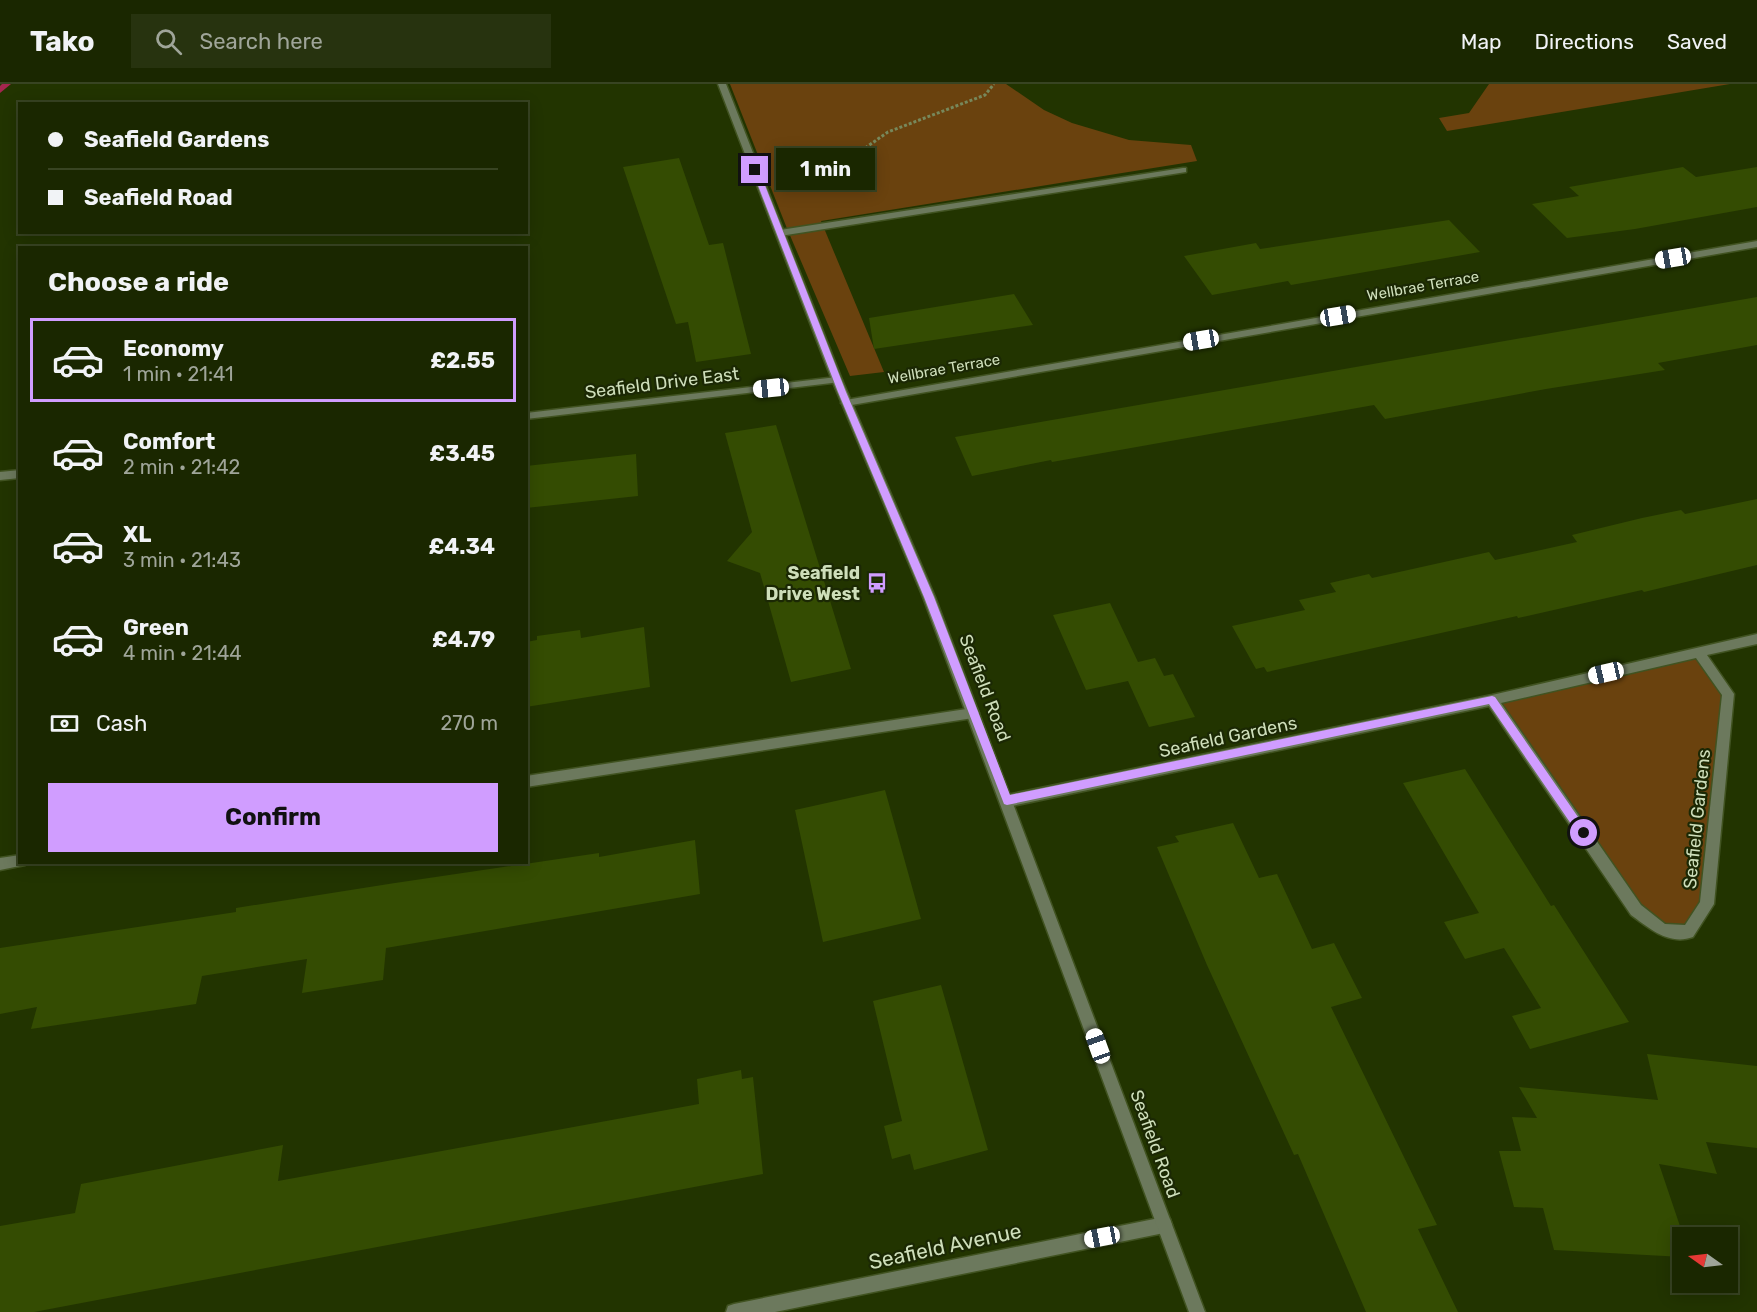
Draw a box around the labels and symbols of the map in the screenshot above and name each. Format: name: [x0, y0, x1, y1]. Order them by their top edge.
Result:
callout: 1 min: [776, 149, 875, 191]
route end: [741, 156, 768, 183]
car: [1654, 246, 1692, 270]
street label: Wellbrae Terrace: [1365, 267, 1481, 305]
car: [1319, 304, 1357, 328]
car: [1182, 328, 1220, 352]
street label: Wellbrae Terrace: [886, 350, 1002, 388]
street label: Seafield Drive East: [584, 363, 740, 403]
car: [752, 377, 790, 399]
place label: Seafield Drive West: [765, 562, 860, 605]
bus stop icon: Seafield Drive West: [865, 571, 889, 595]
street label: Seafield Road: [954, 631, 1016, 745]
car: [1586, 660, 1626, 686]
street label: Seafield Gardens: [1157, 712, 1299, 762]
street label: Seafield Gardens: [1679, 748, 1715, 890]
route start: [1570, 819, 1597, 846]
car: [1083, 1026, 1113, 1066]
street label: Seafield Road: [1125, 1087, 1185, 1201]
street label: Seafield Avenue: [866, 1218, 1024, 1274]
car: [1083, 1225, 1121, 1249]
north arrow: [1672, 1227, 1738, 1293]

